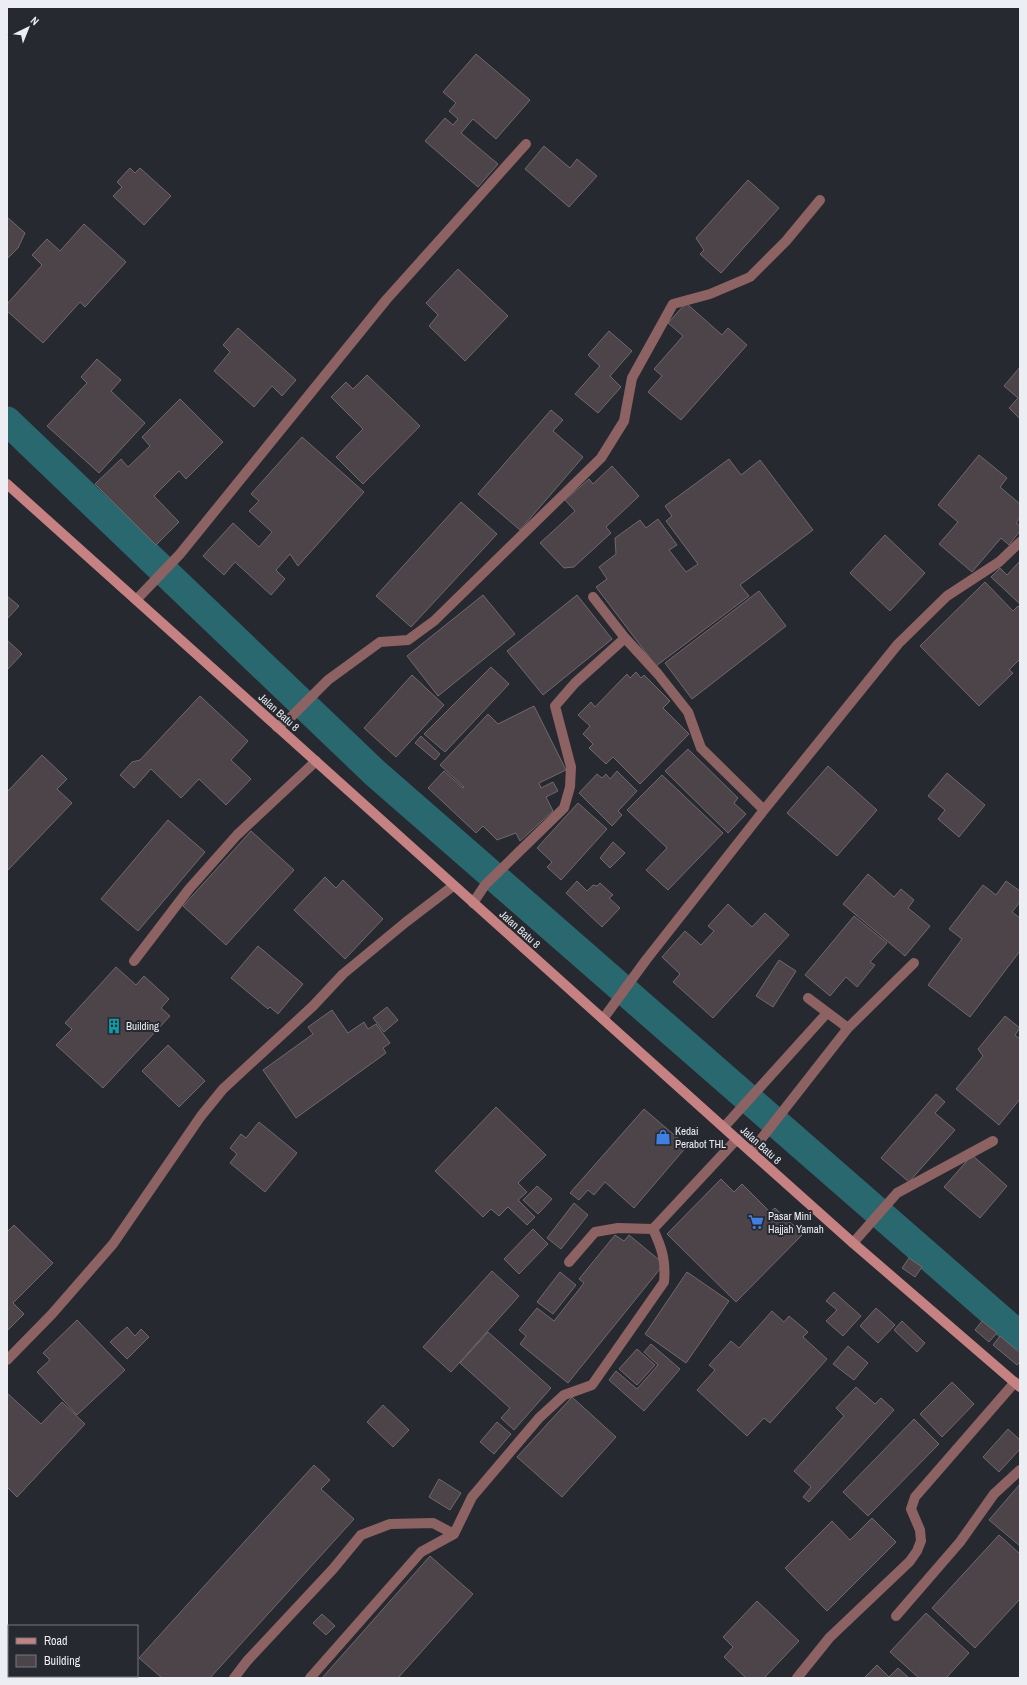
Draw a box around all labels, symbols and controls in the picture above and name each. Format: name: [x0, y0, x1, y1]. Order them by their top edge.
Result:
north arrow: [8, 8, 48, 48]
text: N: [28, 13, 42, 28]
street label: Jalan Batu 8: [256, 690, 302, 734]
street label: Jalan Batu 8: [497, 907, 543, 951]
building icon: Building: [105, 1017, 123, 1035]
place label: Building: [126, 1019, 159, 1033]
street label: Jalan Batu 8: [738, 1123, 784, 1167]
place label: Kedai Perabot THL: [675, 1124, 726, 1151]
shop icon: Kedai Perabot THL: [654, 1128, 672, 1146]
place label: Pasar Mini Hajjah Yamah: [768, 1209, 824, 1236]
supermarket icon: Pasar Mini Hajjah Yamah: [747, 1213, 765, 1231]
legend: [8, 1625, 138, 1677]
text: Road: [44, 1633, 68, 1649]
text: Building: [44, 1653, 81, 1669]

